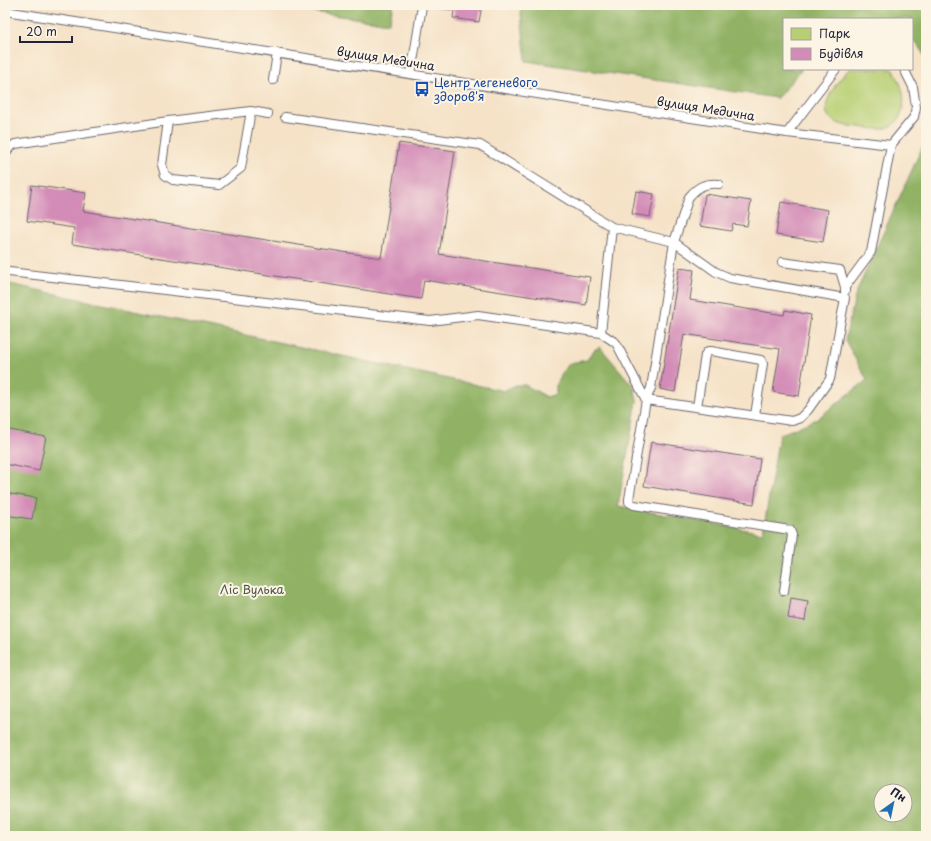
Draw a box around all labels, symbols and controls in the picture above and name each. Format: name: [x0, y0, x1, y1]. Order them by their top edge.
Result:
scale bar: [20, 18, 72, 44]
legend: [783, 18, 913, 70]
text: 20 m: [26, 22, 57, 40]
text: Парк: [819, 24, 851, 42]
street label: вулиця Медична: [336, 41, 437, 75]
text: Будівля: [819, 44, 864, 62]
place label: Центр легеневого здоров'я: [433, 73, 538, 105]
bus stop icon: Центр легеневого здоров'я: [413, 80, 431, 98]
street label: вулиця Медична: [656, 91, 757, 125]
park label: Ліс Вулька: [220, 580, 285, 598]
north arrow: [873, 783, 913, 823]
text: Пн: [887, 783, 910, 806]

